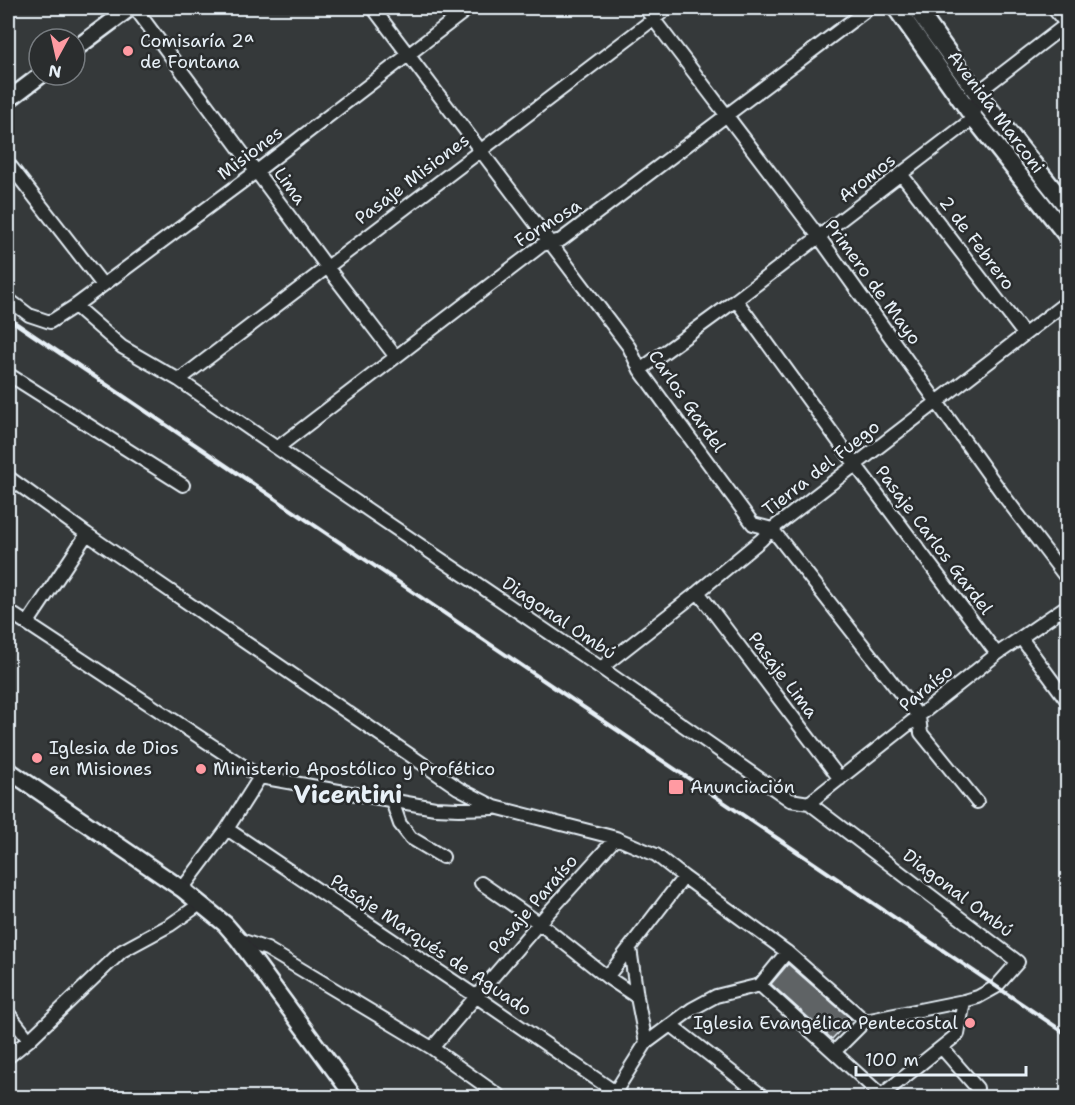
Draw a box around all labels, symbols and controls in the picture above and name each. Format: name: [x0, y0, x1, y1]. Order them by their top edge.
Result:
north arrow: [27, 27, 87, 87]
place label: Comisaría 2ª de Fontana: [140, 29, 254, 74]
marker: Comisaría 2ª de Fontana: [121, 44, 135, 58]
street label: Avenida Marconi: [942, 46, 1050, 178]
text: N: [47, 60, 63, 83]
street label: Misiones: [212, 121, 288, 185]
street label: Pasaje Misiones: [350, 128, 474, 230]
street label: Aromos: [833, 148, 901, 208]
street label: Lima: [268, 162, 312, 210]
street label: 2 de Febrero: [934, 191, 1020, 295]
street label: Formosa: [510, 193, 586, 253]
street label: Primero de Mayo: [819, 214, 927, 350]
street label: Carlos Gardel: [643, 345, 731, 457]
street label: Tierra del Fuego: [758, 415, 884, 521]
street label: Pasaje Carlos Gardel: [870, 460, 998, 620]
street label: Diagonal Ombú: [497, 571, 621, 665]
street label: Pasaje Lima: [743, 627, 823, 723]
street label: Paraíso: [894, 659, 958, 717]
place label: Iglesia de Dios en Misiones: [49, 736, 179, 781]
marker: Iglesia de Dios en Misiones: [30, 751, 44, 765]
place label: Ministerio Apostólico y Profético: [213, 757, 495, 781]
marker: Ministerio Apostólico y Profético: [194, 762, 208, 776]
place label: Anunciación: [690, 775, 795, 799]
marker: Anunciación: [667, 778, 685, 796]
district label: Vicentini: [294, 779, 402, 811]
street label: Diagonal Ombú: [898, 843, 1018, 943]
street label: Pasaje Paraíso: [483, 849, 583, 959]
street label: Pasaje Marqués de Aguado: [326, 869, 536, 1021]
place label: Iglesia Evangélica Pentecostal: [693, 1011, 959, 1035]
marker: Iglesia Evangélica Pentecostal: [963, 1016, 977, 1030]
scale bar: [856, 1039, 1026, 1077]
text: 100 m: [865, 1048, 919, 1072]

